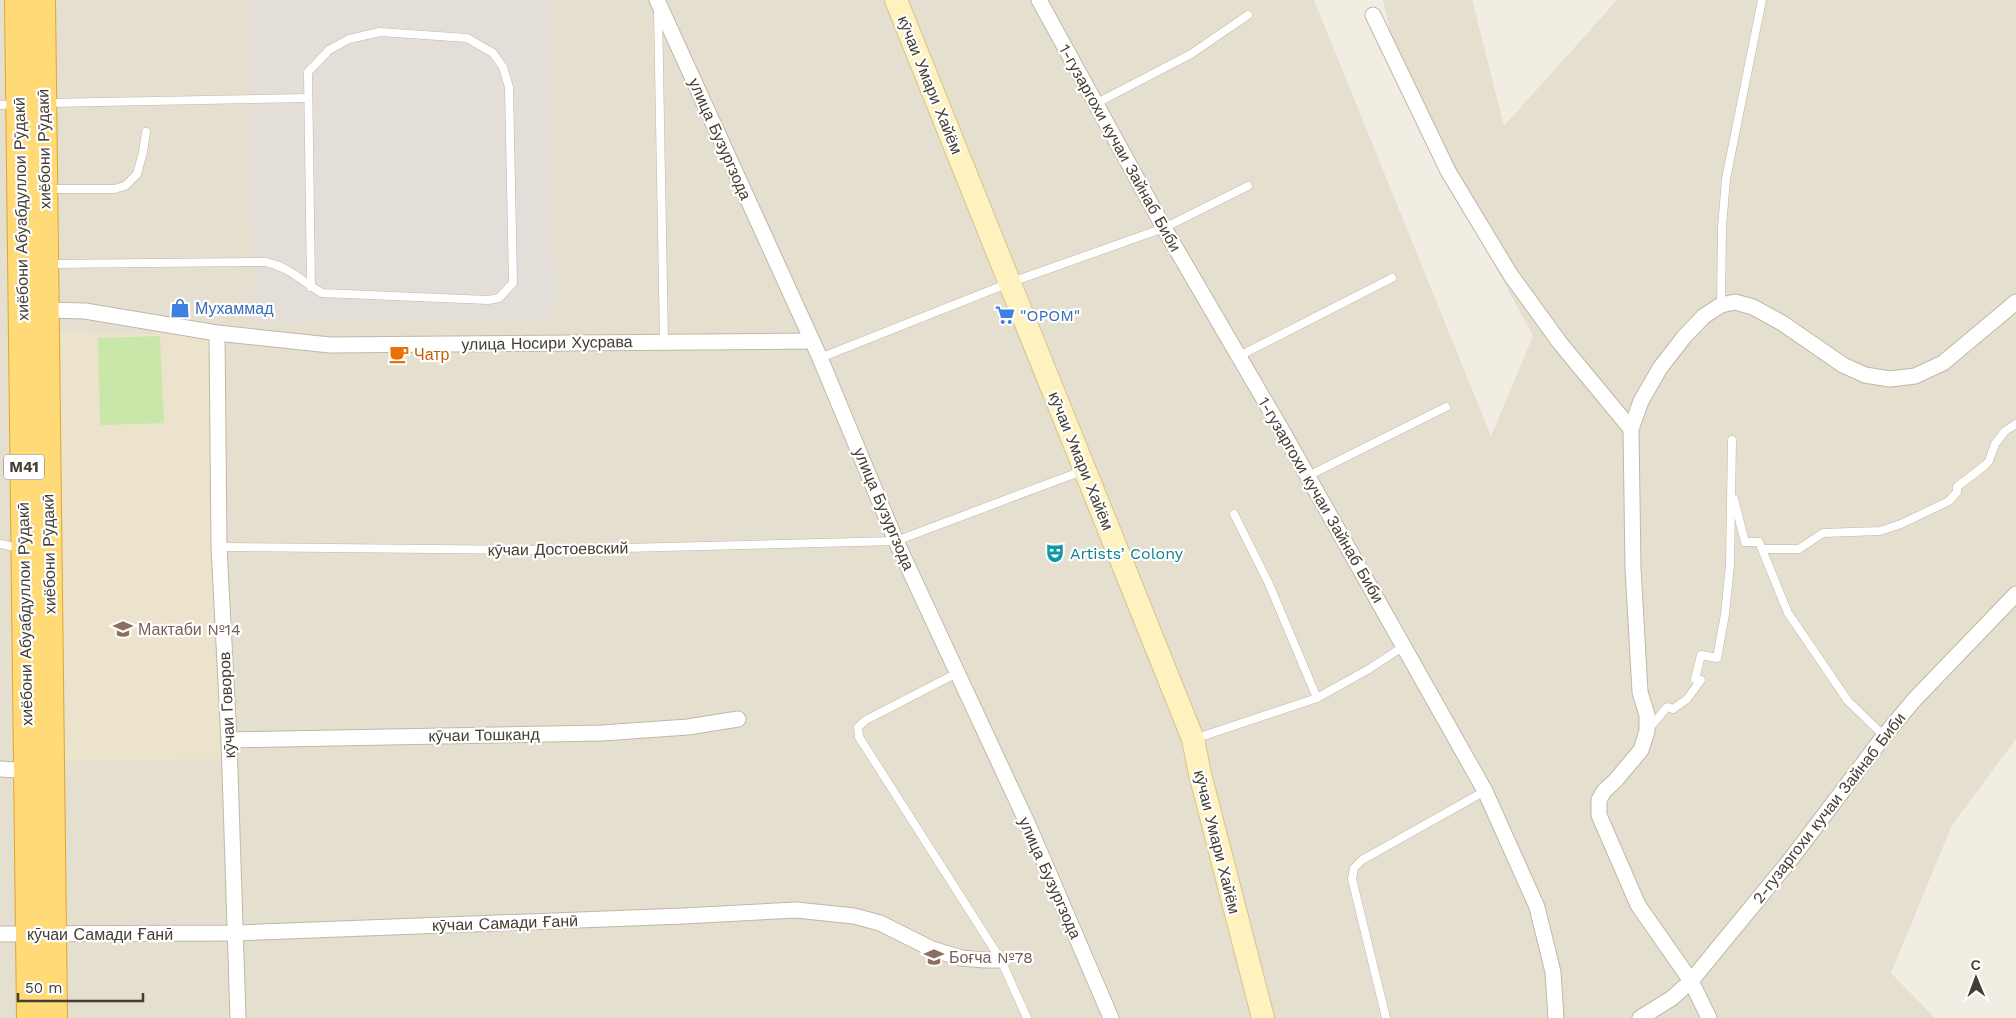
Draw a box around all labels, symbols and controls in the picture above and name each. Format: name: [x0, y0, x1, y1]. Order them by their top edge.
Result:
street label: кӯчаи Умари Хайём: [894, 13, 966, 157]
street label: 1-гузаргохи кучаи Зайнаб Биби: [1055, 41, 1185, 255]
street label: улица Бузургзода: [685, 75, 755, 203]
street label: хиёбони Рӯдакӣ: [33, 89, 55, 209]
street label: хиёбони Абуабдуллои Рӯдакӣ: [10, 97, 32, 321]
shop icon: Мухаммад: [169, 297, 191, 319]
place label: Мухаммад: [195, 299, 274, 318]
supermarket icon: "OPOM": [994, 304, 1016, 326]
place label: "OPOM": [1020, 306, 1080, 325]
street label: улица Носири Хусрава: [461, 332, 633, 354]
cafe icon: Чатр: [388, 343, 410, 365]
place label: Чатр: [414, 345, 450, 364]
street label: кӯчаи Умари Хайём: [1045, 389, 1117, 533]
street label: 1-гузаргохи кучаи Зайнаб Биби: [1254, 394, 1388, 606]
street label: улица Бузургзода: [850, 445, 918, 573]
road number: M41: [4, 454, 44, 480]
street label: хиёбони Рӯдакӣ: [38, 494, 60, 614]
street label: хиёбони Абуабдуллои Рӯдакӣ: [14, 502, 36, 726]
street label: кӯчаи Достоевский: [488, 538, 628, 560]
theatre icon: Artists’ Colony: [1044, 542, 1066, 564]
place label: Artists’ Colony: [1070, 544, 1184, 563]
school or university icon: Мактаби №14: [112, 618, 134, 640]
place label: Мактаби №14: [138, 620, 241, 639]
street label: кӯчаи Говоров: [215, 651, 239, 759]
street label: 2-гузаргохи кучаи Зайнаб Биби: [1749, 709, 1909, 907]
street label: кӯчаи Тошканд: [428, 725, 540, 745]
street label: кӯчаи Умари Хайём: [1190, 768, 1244, 916]
street label: улица Бузургзода: [1015, 814, 1085, 942]
street label: кӯчаи Самади Ғанӣ: [432, 911, 578, 935]
street label: кӯчаи Самади Ғанӣ: [27, 925, 173, 944]
school or university icon: Боғча №78: [923, 946, 945, 968]
place label: Боғча №78: [949, 948, 1033, 967]
north arrow: [1951, 953, 2001, 1003]
text: С: [1971, 957, 1981, 973]
scale bar: [18, 970, 142, 1002]
text: 50 m: [25, 979, 62, 997]

